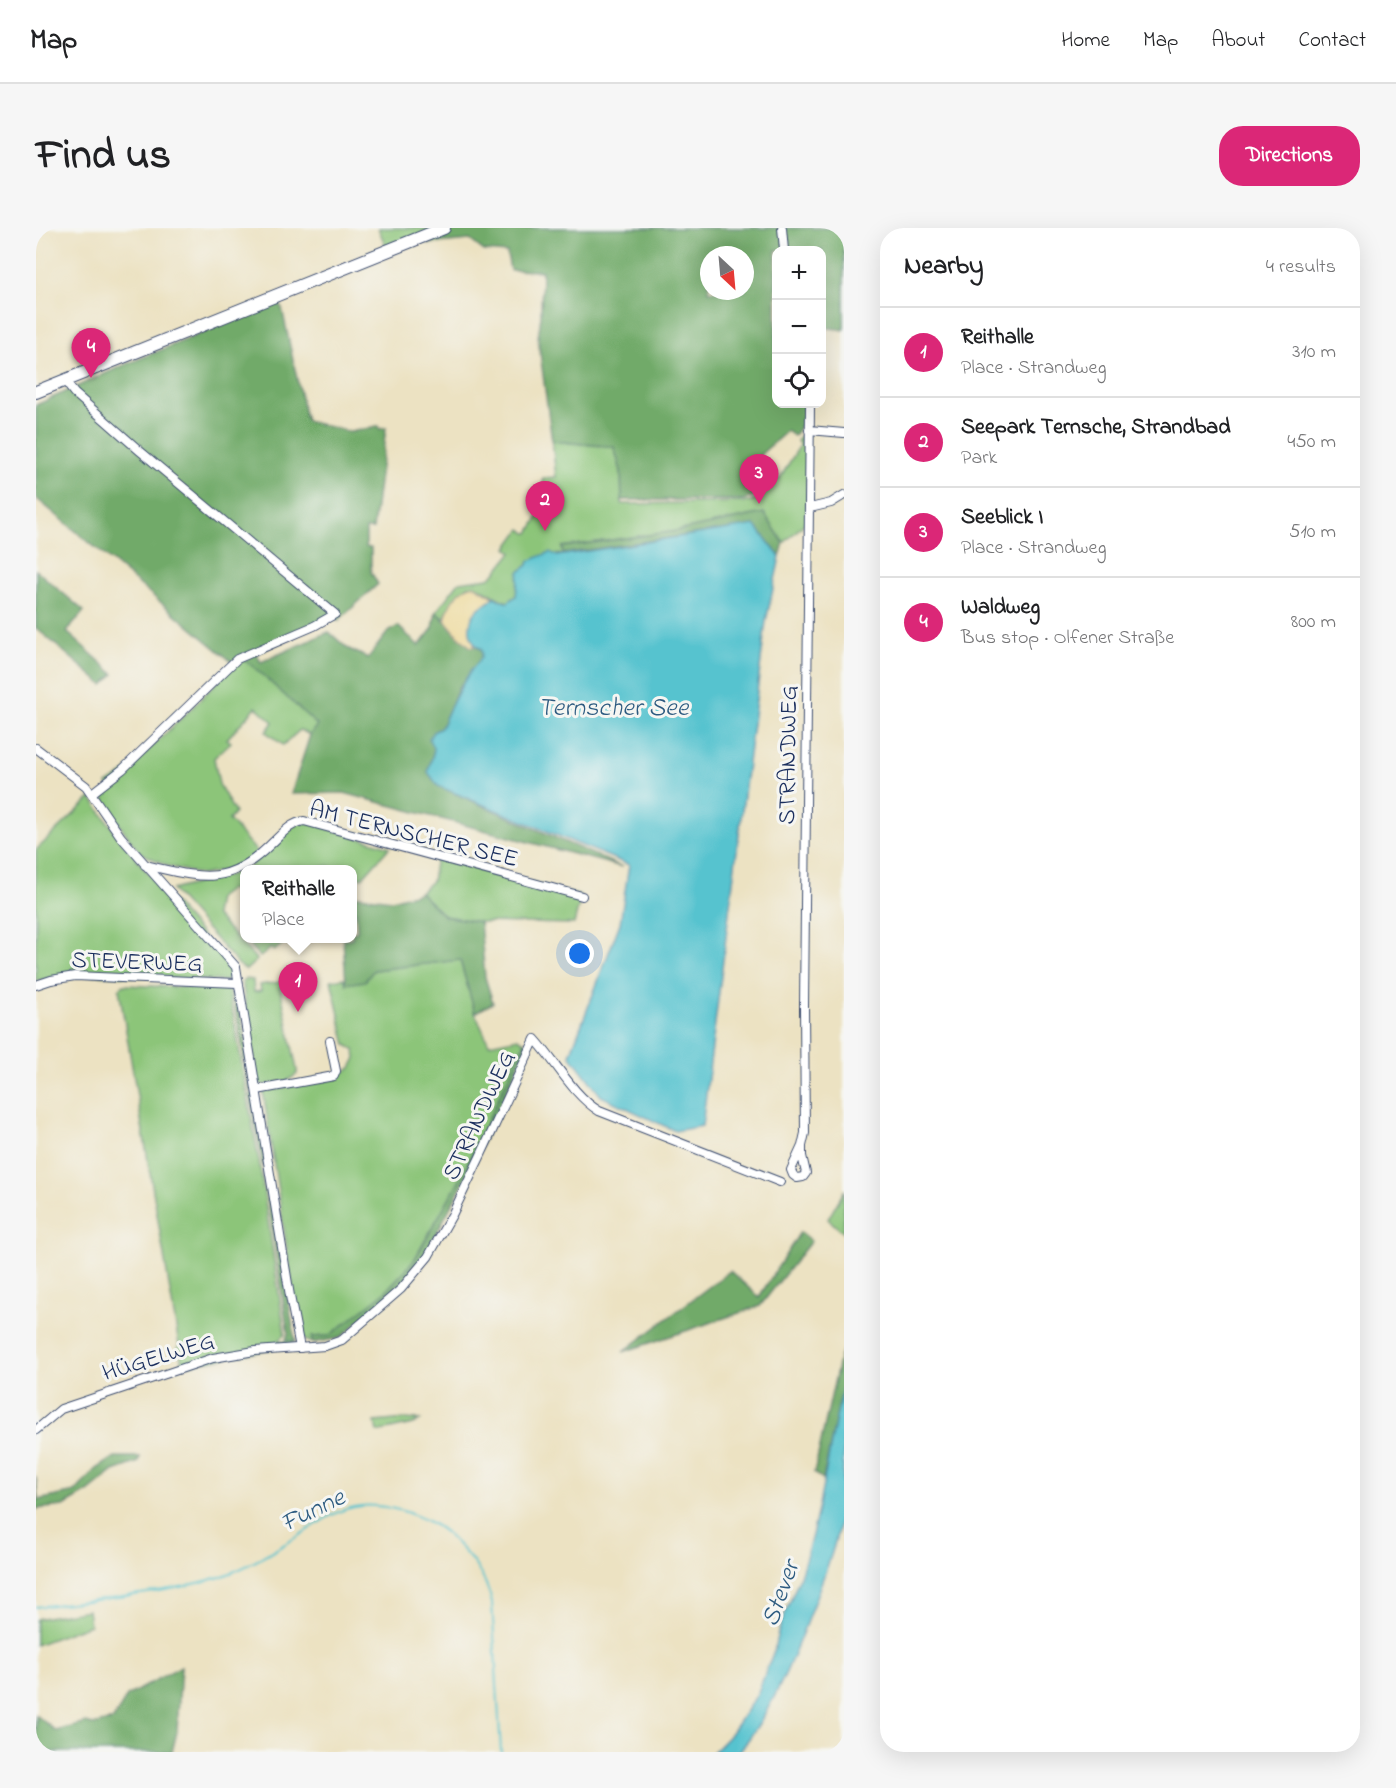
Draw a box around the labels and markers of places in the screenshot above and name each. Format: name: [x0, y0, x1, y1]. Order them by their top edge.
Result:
pin: 4: [72, 328, 110, 378]
pin: 3: [740, 454, 778, 504]
pin: 2: [526, 482, 564, 531]
pin: 1: [278, 962, 318, 1012]

